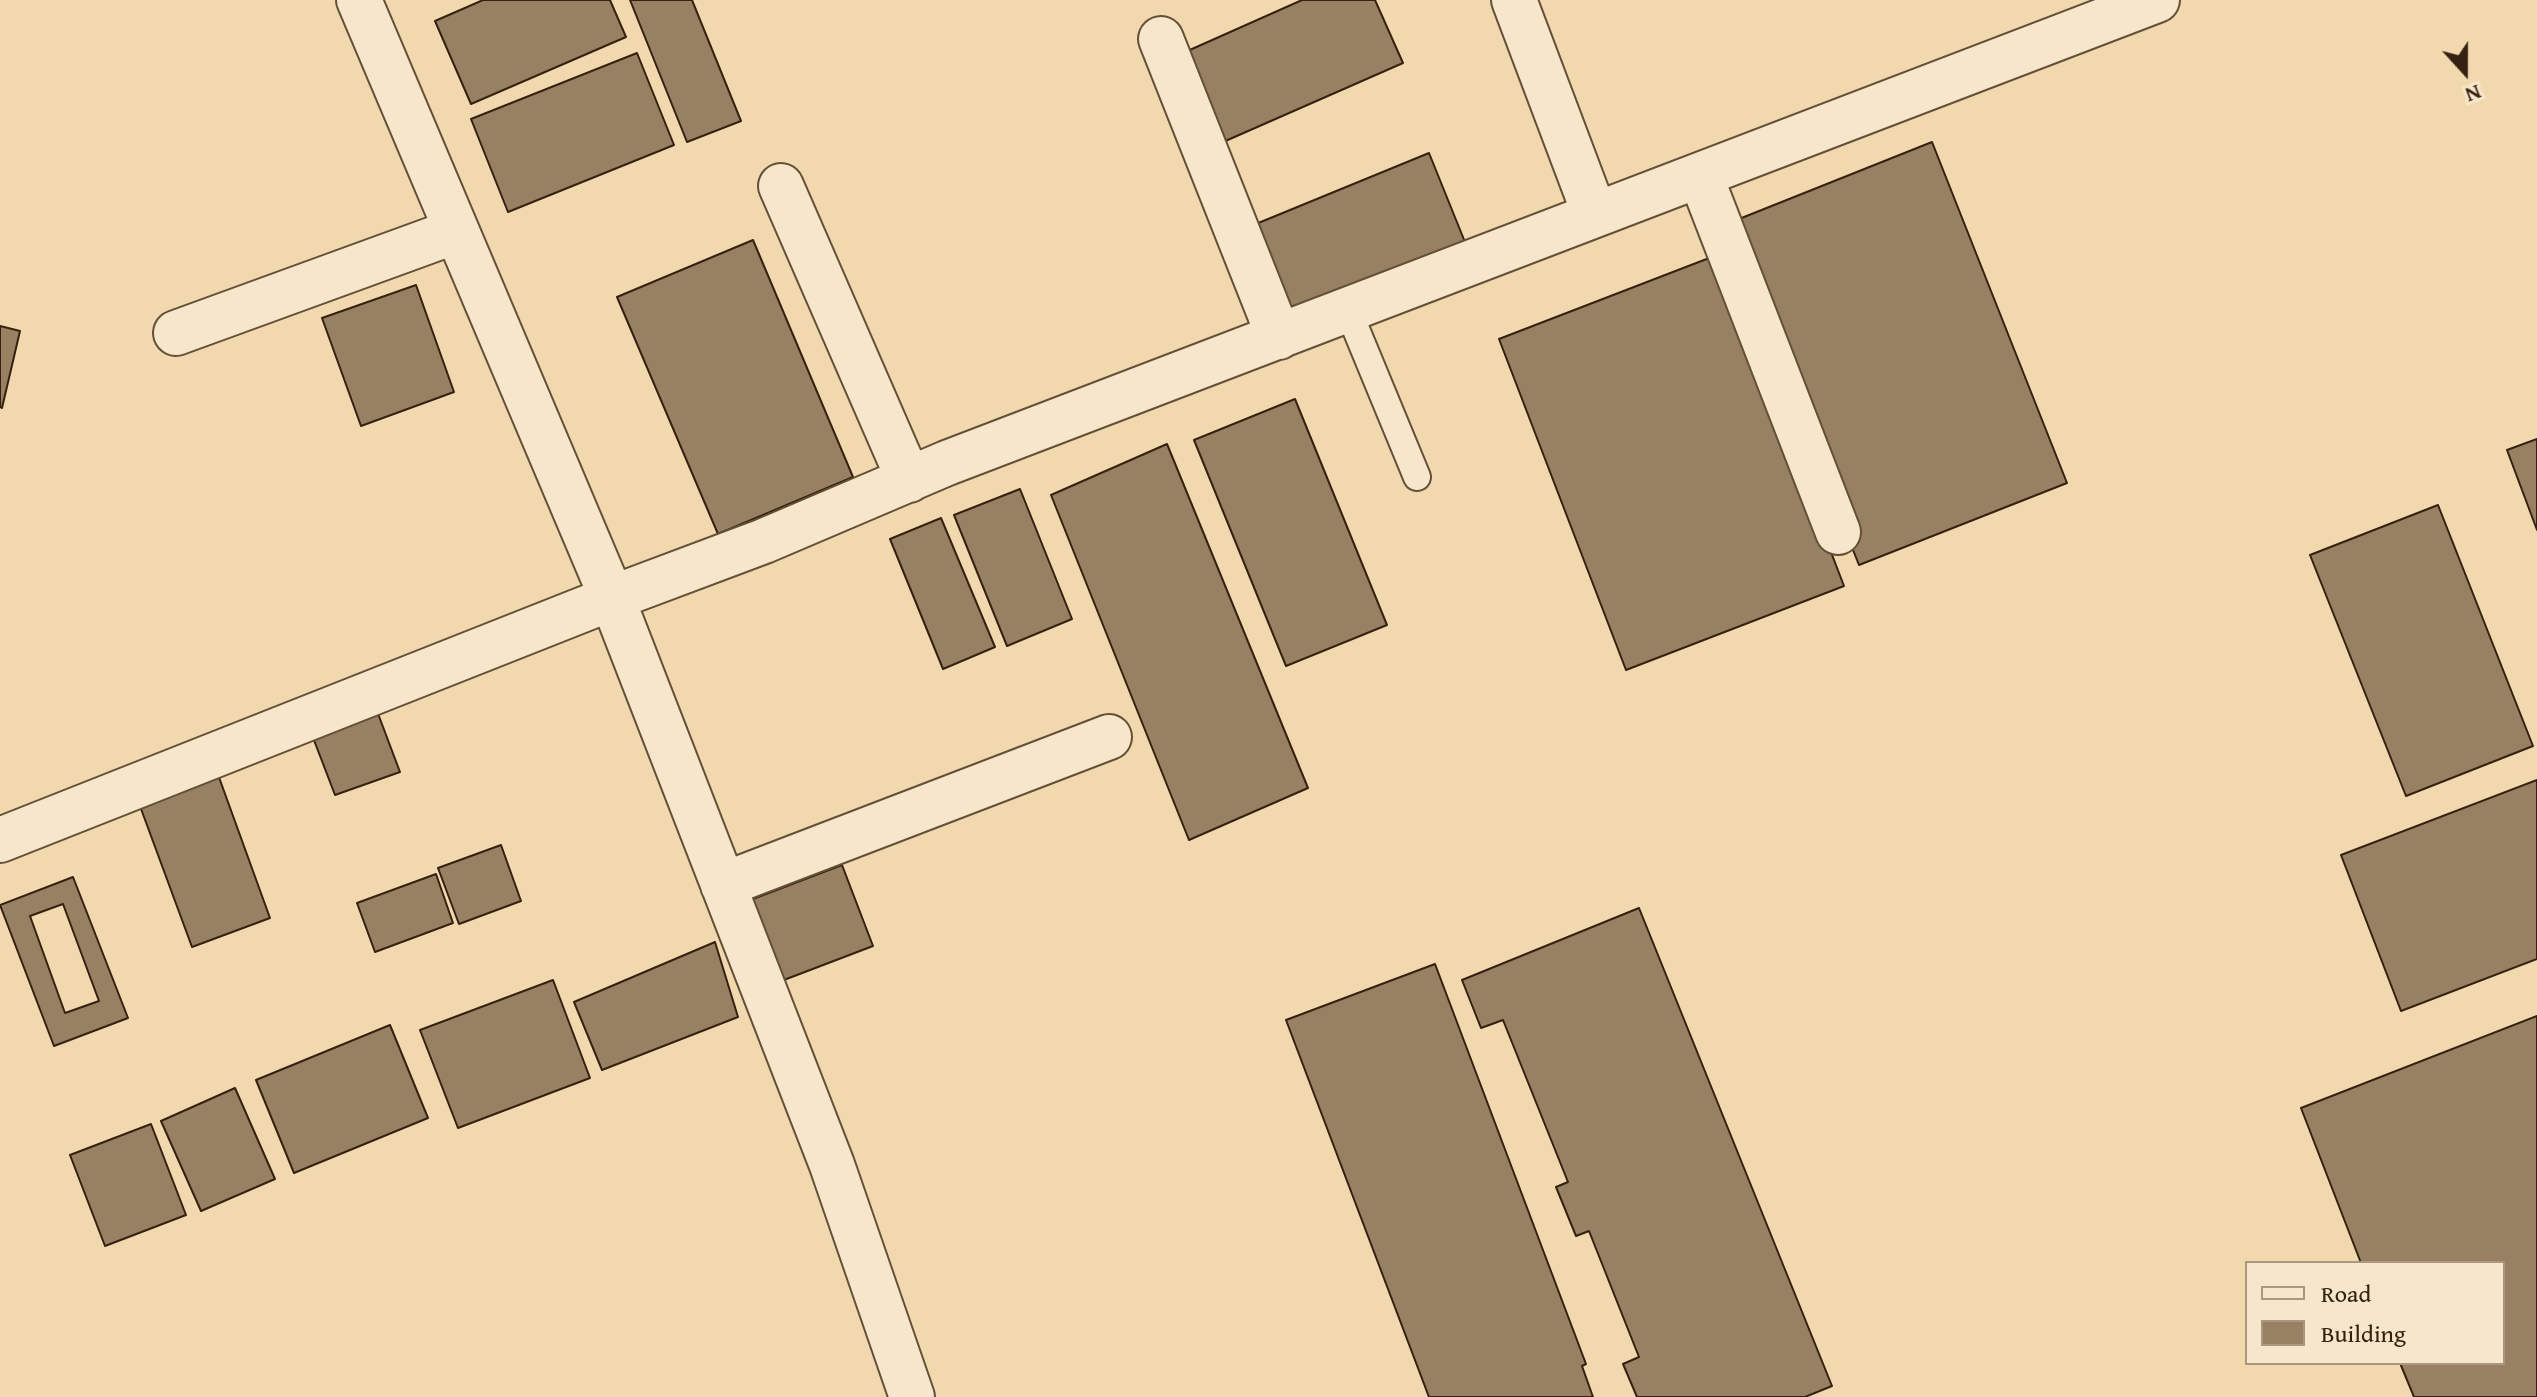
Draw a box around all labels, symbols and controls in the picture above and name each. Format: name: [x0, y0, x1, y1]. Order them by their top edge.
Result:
north arrow: [2425, 32, 2505, 112]
text: N: [2461, 77, 2486, 112]
legend: [2245, 1261, 2505, 1365]
text: Road: [2321, 1276, 2371, 1311]
text: Building: [2321, 1316, 2406, 1351]

